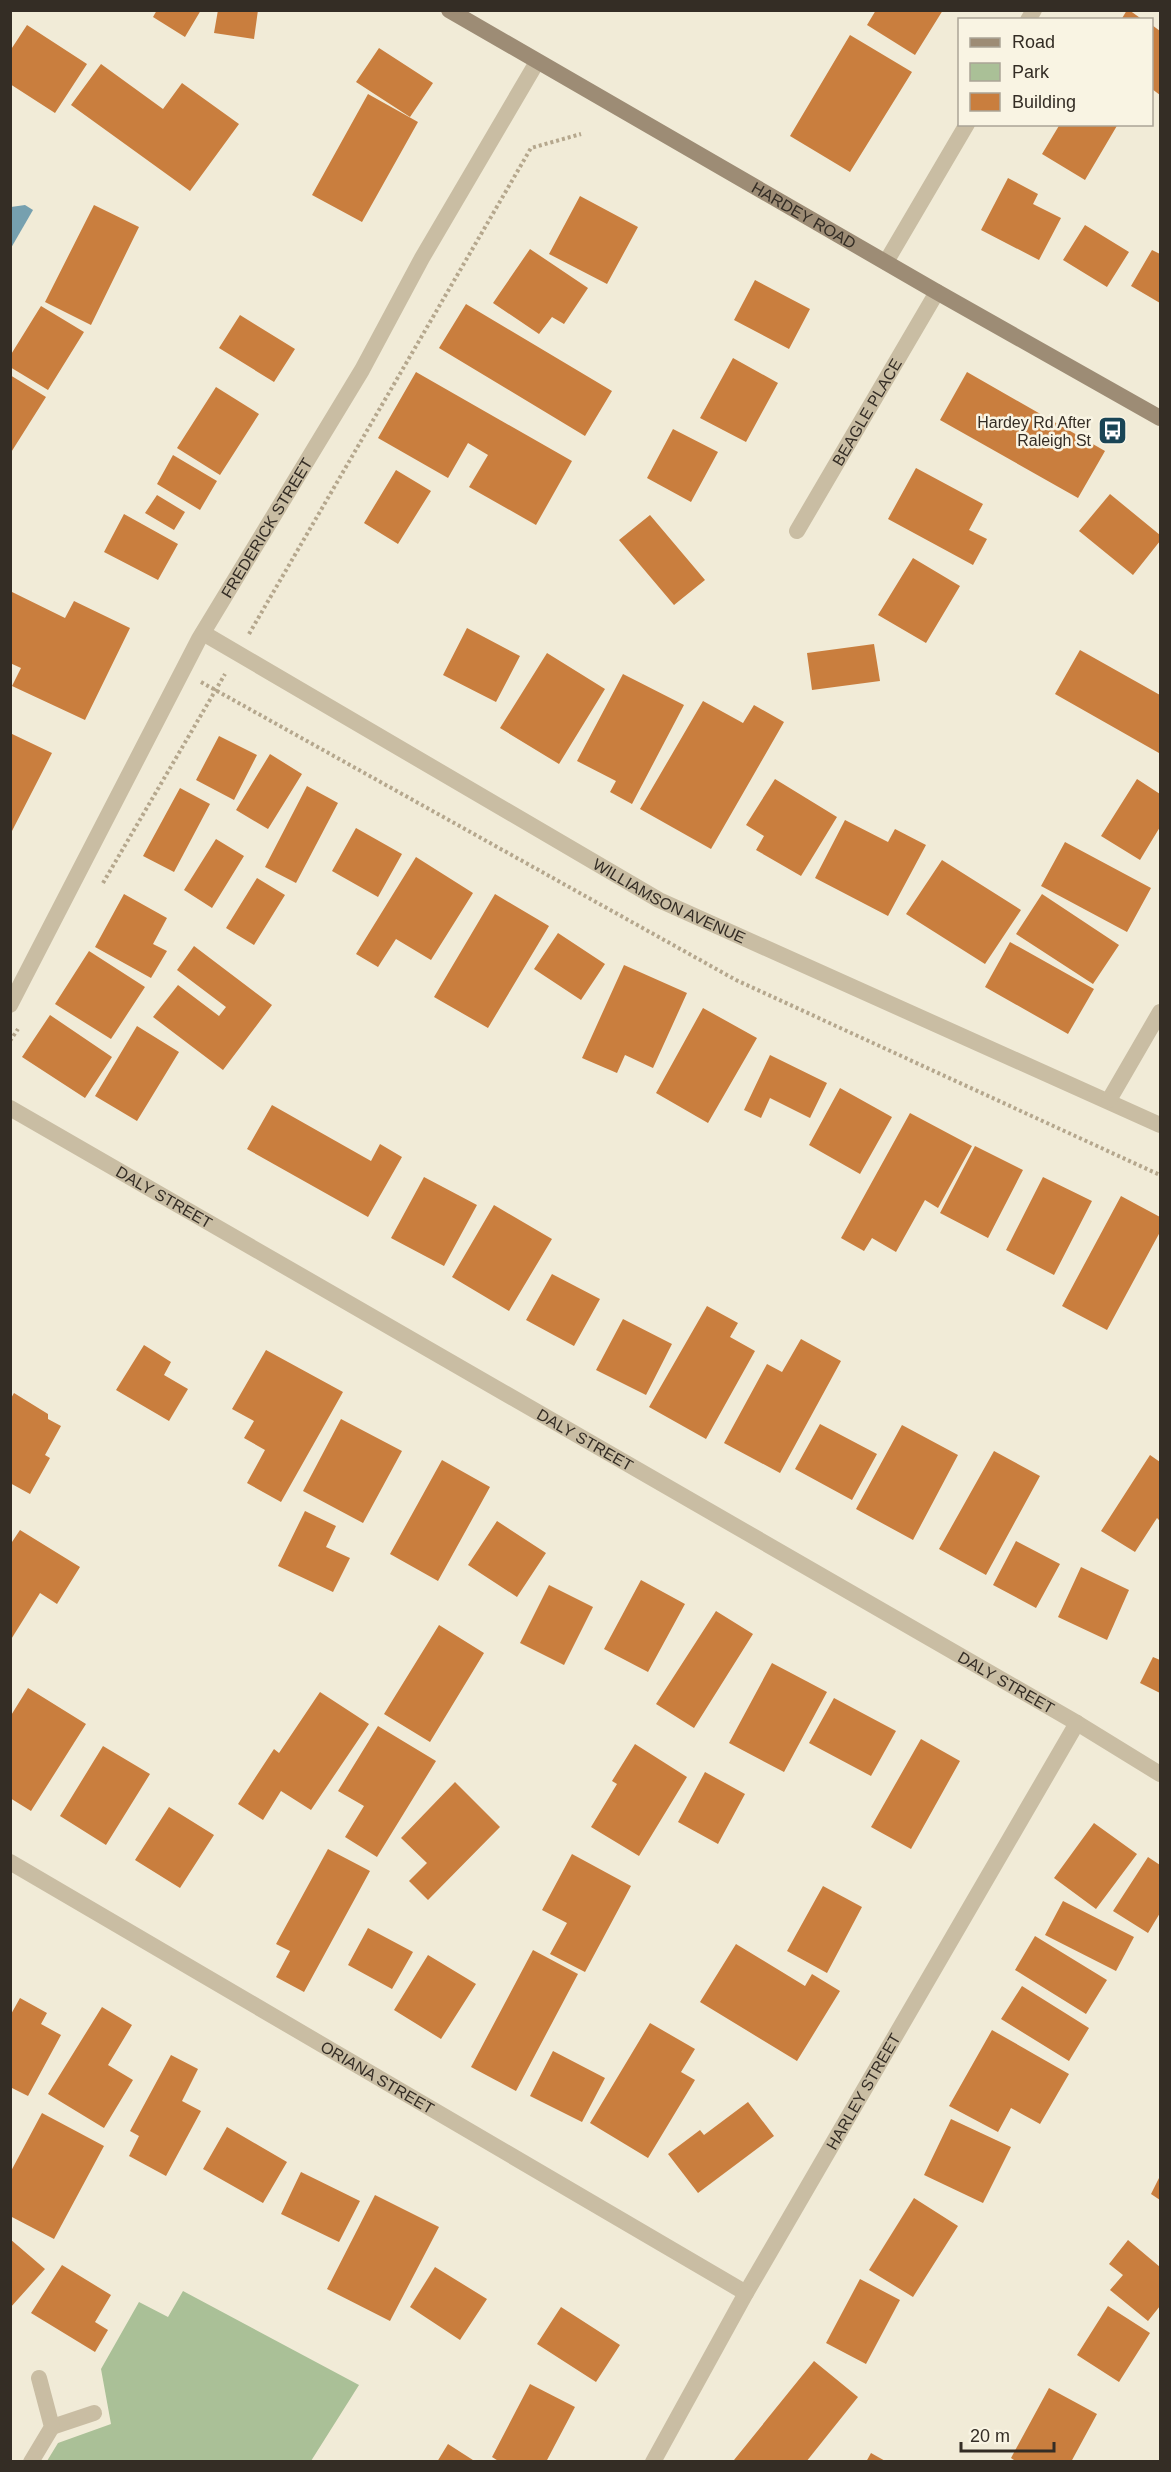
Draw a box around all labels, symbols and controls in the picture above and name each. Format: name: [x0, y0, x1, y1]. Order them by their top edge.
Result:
legend: [958, 18, 1153, 126]
text: Road: [1012, 32, 1055, 52]
text: Park: [1012, 62, 1050, 82]
text: Building: [1012, 92, 1076, 112]
street label: HARDEY ROAD: [749, 179, 859, 252]
street label: BEAGLE PLACE: [829, 356, 905, 469]
place label: Hardey Rd After Raleigh St: [977, 414, 1092, 449]
bus stop icon: Hardey Rd After Raleigh St: [1096, 415, 1128, 447]
street label: FREDERICK STREET: [218, 455, 316, 601]
street label: WILLIAMSON AVENUE: [590, 855, 748, 947]
street label: DALY STREET: [113, 1163, 215, 1232]
street label: DALY STREET: [534, 1406, 636, 1474]
street label: DALY STREET: [955, 1648, 1057, 1717]
street label: HARLEY STREET: [823, 2030, 904, 2153]
street label: ORIANA STREET: [318, 2038, 437, 2118]
scale bar: [961, 2415, 1054, 2453]
text: 20 m: [970, 2426, 1010, 2446]

